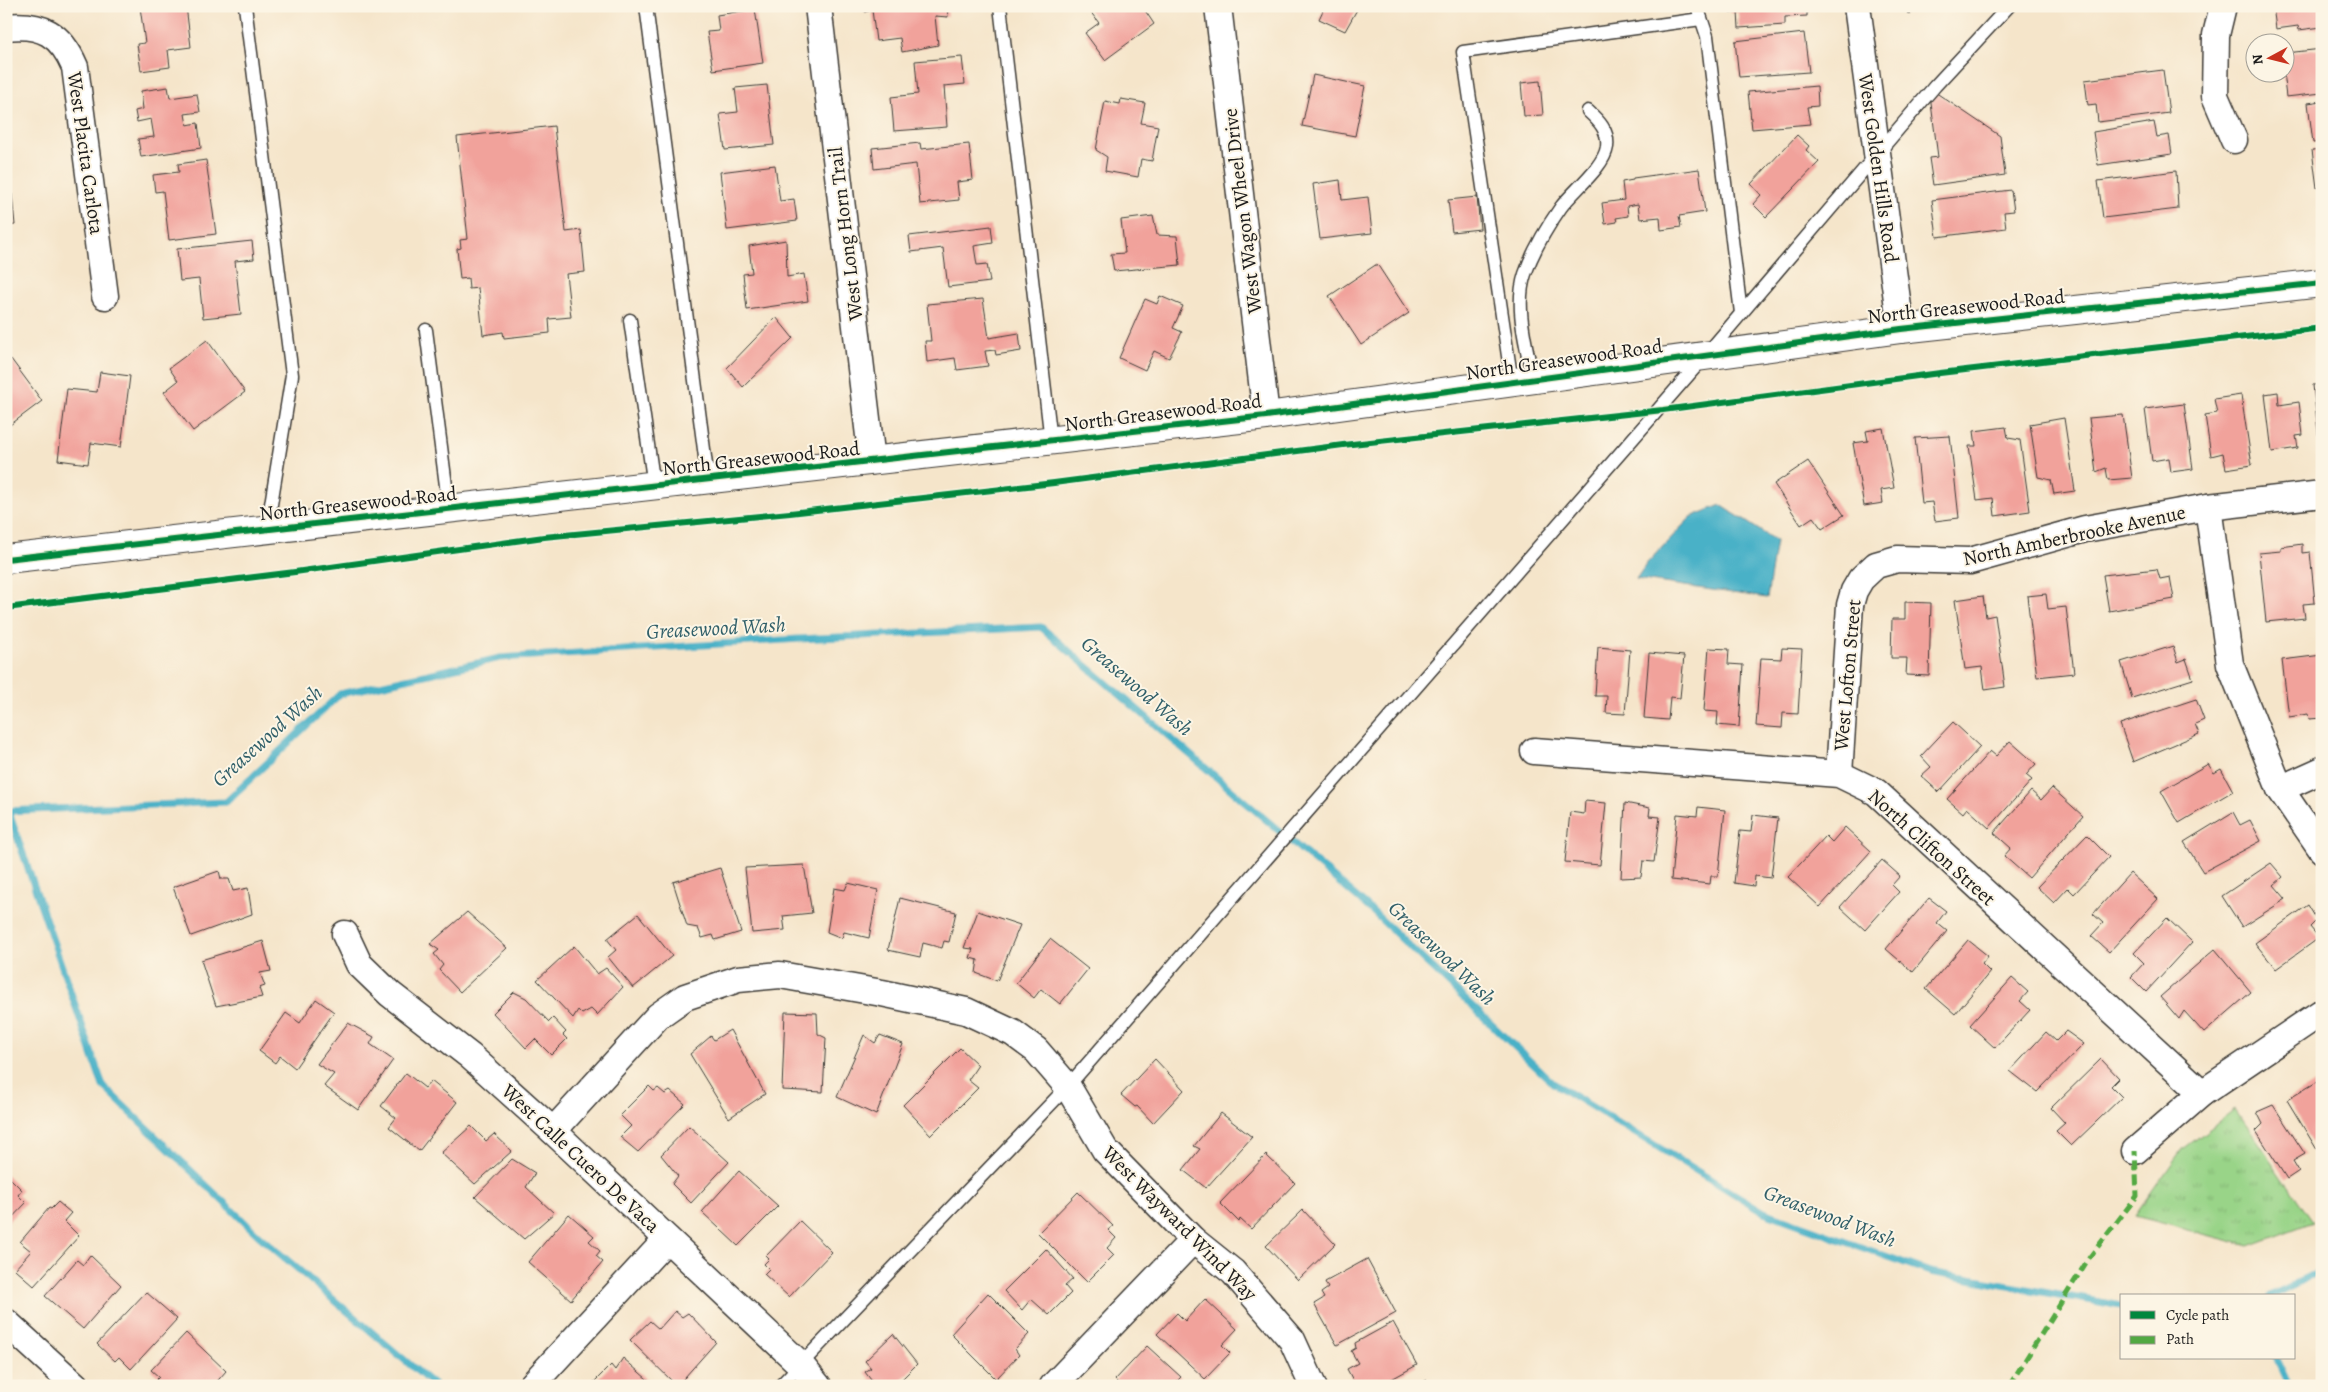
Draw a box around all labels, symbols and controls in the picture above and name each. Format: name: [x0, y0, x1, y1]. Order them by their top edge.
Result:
north arrow: [2246, 32, 2296, 82]
text: N: [2248, 53, 2268, 66]
street label: West Placita Carlota: [61, 69, 110, 237]
street label: West Golden Hills Road: [1852, 71, 1905, 265]
street label: West Wagon Wheel Drive: [1216, 107, 1269, 316]
street label: West Long Horn Trail: [821, 146, 870, 323]
street label: North Greasewood Road: [1866, 283, 2066, 330]
street label: North Greasewood Road: [1464, 332, 1665, 387]
street label: North Greasewood Road: [1063, 387, 1264, 438]
street label: North Greasewood Road: [661, 435, 861, 482]
street label: North Greasewood Road: [258, 480, 458, 527]
street label: North Amberbrooke Avenue: [1960, 499, 2188, 572]
street label: West Lofton Street: [1827, 598, 1868, 753]
water label: Greasewood Wash: [645, 610, 787, 646]
water label: Greasewood Wash: [1075, 630, 1199, 742]
water label: Greasewood Wash: [206, 679, 328, 793]
street label: North Clifton Street: [1862, 783, 2002, 912]
water label: Greasewood Wash: [1382, 894, 1502, 1012]
street label: West Calle Cuero De Vaca: [495, 1077, 666, 1239]
street label: West Wayward Wind Way: [1096, 1139, 1264, 1308]
water label: Greasewood Wash: [1760, 1178, 1900, 1254]
legend: [2120, 1294, 2296, 1360]
text: Cycle path: [2166, 1305, 2229, 1325]
text: Path: [2166, 1329, 2194, 1349]

